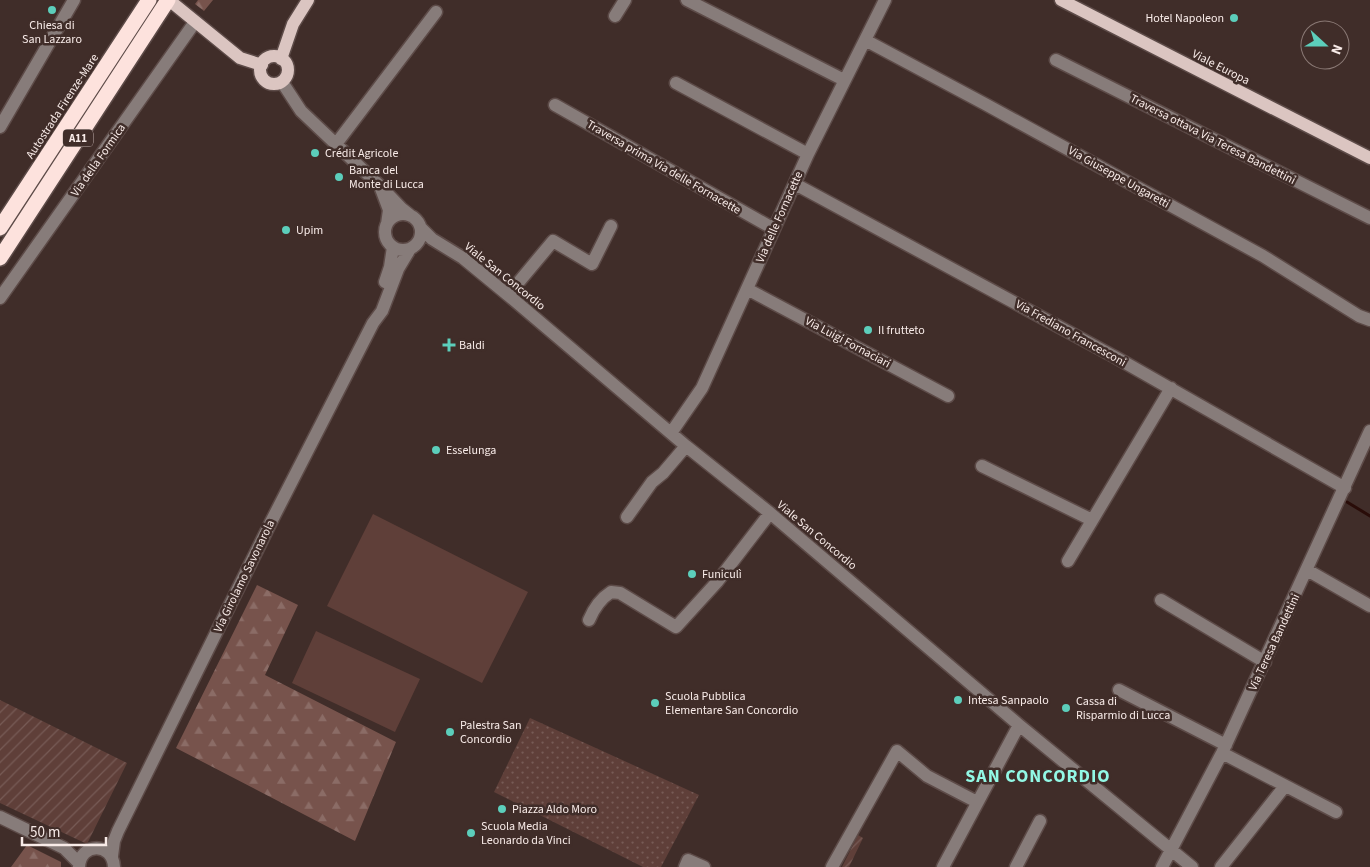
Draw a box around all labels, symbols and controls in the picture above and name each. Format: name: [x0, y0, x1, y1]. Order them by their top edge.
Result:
marker: Chiesa di San Lazzaro: [46, 4, 58, 16]
place label: Hotel Napoleon: [1146, 10, 1224, 27]
marker: Hotel Napoleon: [1228, 12, 1240, 24]
place label: Chiesa di San Lazzaro: [22, 17, 82, 48]
north arrow: [1300, 20, 1350, 70]
text: N: [1325, 41, 1347, 57]
street label: Viale Europa: [1189, 46, 1252, 89]
street label: Autostrada Firenze-Mare: [22, 50, 103, 162]
street label: Traversa ottava Via Teresa Bandettini: [1127, 90, 1299, 189]
street label: Traversa prima Via delle Fornacette: [583, 116, 744, 219]
street label: Via della Formica: [67, 120, 130, 200]
road number: A11: [63, 130, 93, 146]
street label: Via Giuseppe Ungaretti: [1065, 142, 1173, 213]
place label: Crédit Agricole: [325, 145, 398, 162]
marker: Crédit Agricole: [309, 147, 321, 159]
place label: Banca del Monte di Lucca: [349, 162, 424, 193]
street label: Via delle Fornacette: [752, 169, 807, 266]
marker: Banca del Monte di Lucca: [333, 171, 345, 183]
place label: Upim: [296, 222, 323, 239]
marker: Upim: [280, 224, 292, 236]
street label: Viale San Concordio: [461, 238, 549, 314]
street label: Via Frediano Francesconi: [1012, 296, 1129, 371]
street label: Via Luigi Fornaciari: [802, 313, 894, 372]
place label: Il frutteto: [878, 322, 925, 339]
marker: Il frutteto: [862, 324, 874, 336]
place label: Baldi: [459, 337, 485, 354]
marker: Baldi: [443, 339, 455, 351]
place label: Esselunga: [446, 442, 496, 459]
marker: Esselunga: [430, 444, 442, 456]
street label: Viale San Concordio: [773, 497, 860, 574]
street label: Via Girolamo Savonarola: [210, 517, 279, 635]
place label: Funiculì: [702, 566, 742, 583]
marker: Funiculì: [686, 568, 698, 580]
street label: Via Teresa Bandettini: [1245, 591, 1304, 693]
place label: Scuola Pubblica Elementare San Concordio: [665, 688, 798, 719]
place label: Intesa Sanpaolo: [968, 692, 1049, 709]
place label: Cassa di Risparmio di Lucca: [1076, 693, 1170, 724]
marker: Intesa Sanpaolo: [952, 694, 964, 706]
marker: Scuola Pubblica Elementare San Concordio: [649, 697, 661, 709]
marker: Cassa di Risparmio di Lucca: [1060, 702, 1072, 714]
place label: Palestra San Concordio: [460, 717, 522, 748]
marker: Palestra San Concordio: [444, 726, 456, 738]
district label: SAN CONCORDIO: [965, 764, 1111, 789]
place label: Piazza Aldo Moro: [512, 801, 597, 818]
marker: Piazza Aldo Moro: [496, 803, 508, 815]
scale bar: [22, 814, 106, 846]
place label: Scuola Media Leonardo da Vinci: [481, 818, 571, 849]
text: 50 m: [30, 822, 60, 843]
marker: Scuola Media Leonardo da Vinci: [465, 827, 477, 839]

